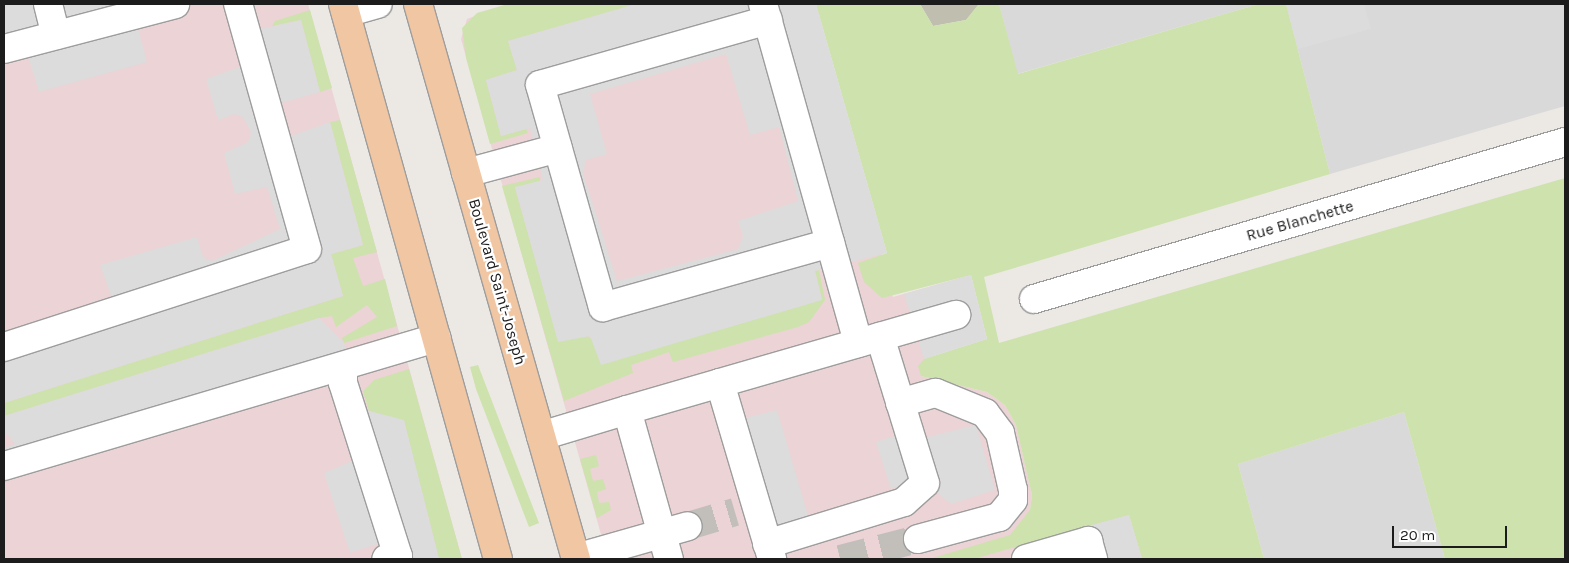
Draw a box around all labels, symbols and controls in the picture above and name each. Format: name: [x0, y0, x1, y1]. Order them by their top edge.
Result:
street label: Boulevard Saint-Joseph: [464, 197, 530, 367]
street label: Rue Blanchette: [1244, 197, 1356, 245]
scale bar: [1394, 516, 1509, 548]
text: 20 m: [1400, 526, 1435, 544]

